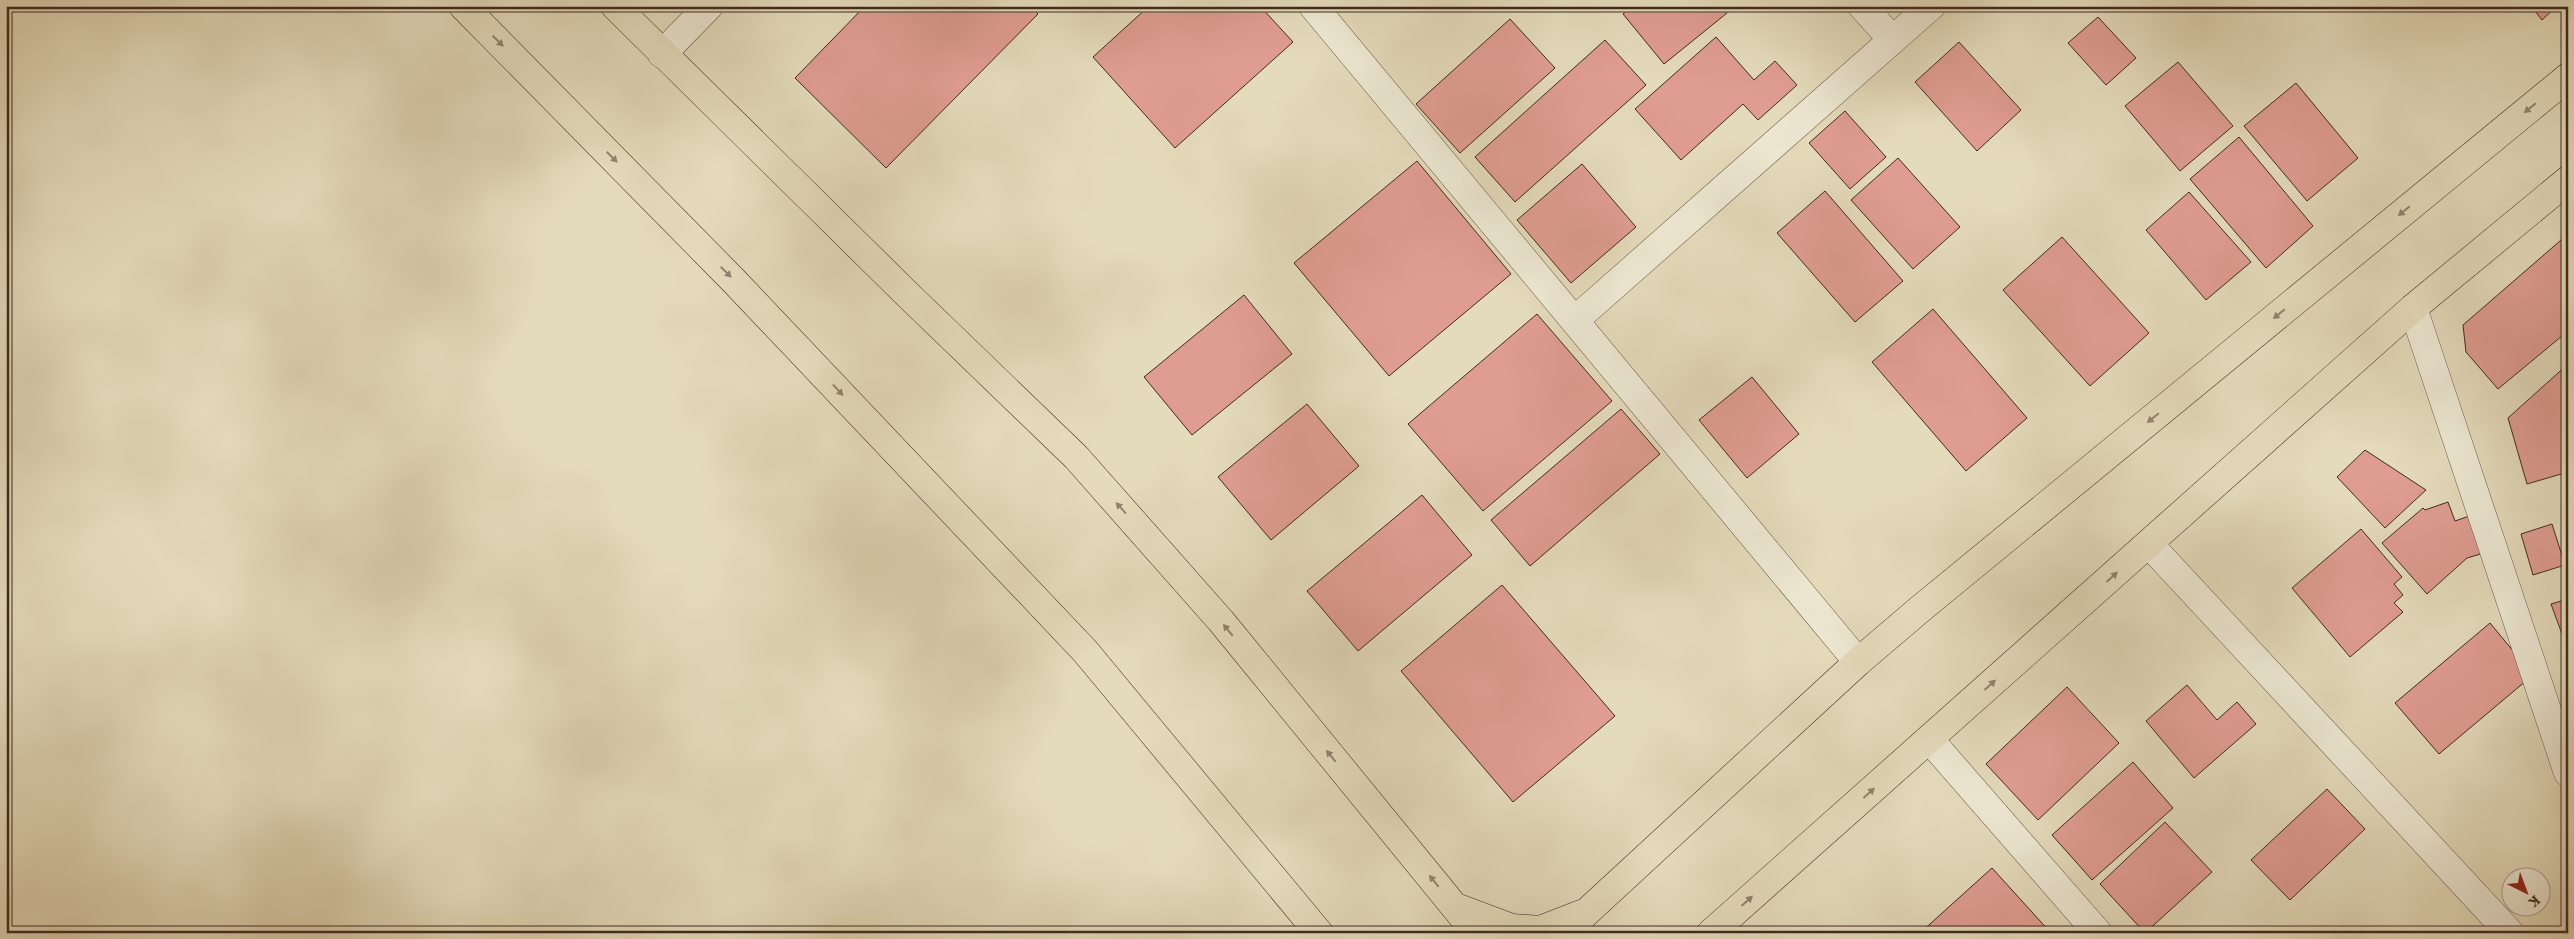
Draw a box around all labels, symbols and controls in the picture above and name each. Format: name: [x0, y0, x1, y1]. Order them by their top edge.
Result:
one-way arrow: [492, 35, 504, 47]
one-way arrow: [2524, 103, 2537, 114]
one-way arrow: [606, 150, 618, 162]
one-way arrow: [2398, 206, 2411, 217]
one-way arrow: [720, 266, 732, 278]
one-way arrow: [2273, 309, 2286, 320]
one-way arrow: [832, 384, 844, 396]
one-way arrow: [2147, 412, 2160, 423]
one-way arrow: [1115, 503, 1127, 515]
one-way arrow: [2105, 571, 2117, 583]
one-way arrow: [1223, 624, 1234, 637]
one-way arrow: [1984, 679, 1996, 691]
one-way arrow: [1326, 749, 1337, 762]
one-way arrow: [1862, 787, 1875, 798]
north arrow: [2502, 866, 2552, 916]
one-way arrow: [1429, 875, 1440, 888]
text: K: [2524, 890, 2544, 911]
one-way arrow: [1741, 895, 1753, 907]

